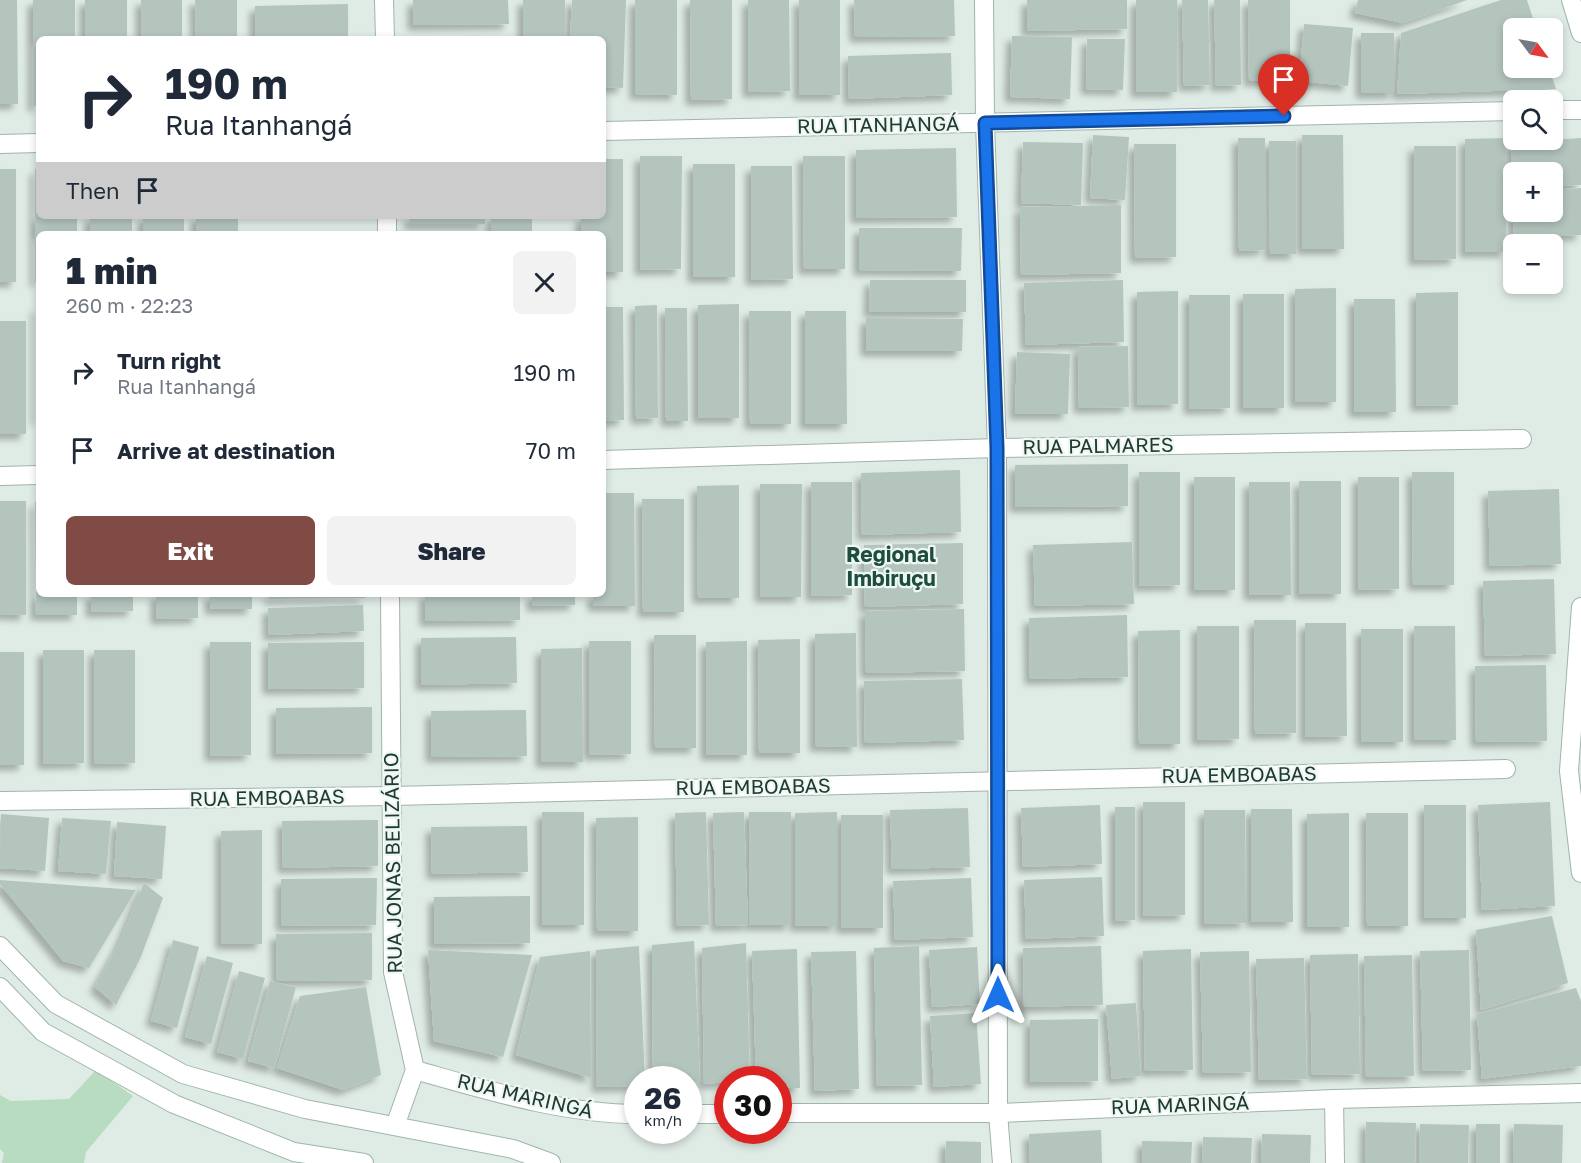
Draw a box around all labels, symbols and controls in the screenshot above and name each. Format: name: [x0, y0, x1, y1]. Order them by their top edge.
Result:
north arrow: [1503, 18, 1563, 78]
map controls: [1503, 18, 1563, 294]
pin: [1258, 54, 1309, 116]
text: 190 m: [165, 58, 288, 108]
icon: right: [66, 60, 144, 138]
icon: arrive: [1267, 63, 1300, 96]
button: search: [1503, 90, 1563, 150]
text: Rua Itanhangá: [165, 109, 353, 141]
street label: RUA ITANHANGÁ: [797, 111, 959, 137]
button: +: [1503, 162, 1563, 222]
icon: arrive: [131, 174, 164, 207]
text: Then: [66, 177, 119, 204]
button: −: [1503, 234, 1563, 294]
text: 1 min: [66, 249, 157, 292]
button: close: [513, 251, 576, 314]
text: 260 m · 22:23: [66, 293, 193, 317]
text: Turn right: [117, 347, 221, 374]
icon: right: [66, 356, 99, 389]
text: 190 m: [513, 359, 576, 386]
text: Rua Itanhangá: [117, 374, 256, 398]
street label: RUA PALMARES: [1022, 432, 1174, 458]
icon: arrive: [66, 434, 99, 467]
text: Arrive at destination: [117, 437, 335, 464]
text: 70 m: [526, 437, 576, 464]
button: Exit: [66, 516, 315, 585]
button: Share: [327, 516, 576, 585]
district label: Regional Imbiruçu: [846, 541, 936, 591]
street label: RUA JONAS BELIZÁRIO: [378, 752, 406, 974]
street label: RUA EMBOABAS: [1161, 761, 1317, 787]
street label: RUA EMBOABAS: [675, 773, 831, 799]
street label: RUA EMBOABAS: [189, 784, 345, 810]
position arrow: [966, 963, 1030, 1027]
speed limit sign: 30: [714, 1066, 792, 1144]
street label: RUA MARINGÁ: [455, 1068, 595, 1122]
text: 26: [644, 1080, 682, 1116]
street label: RUA MARINGÁ: [1110, 1090, 1250, 1118]
text: km/h: [644, 1111, 682, 1129]

